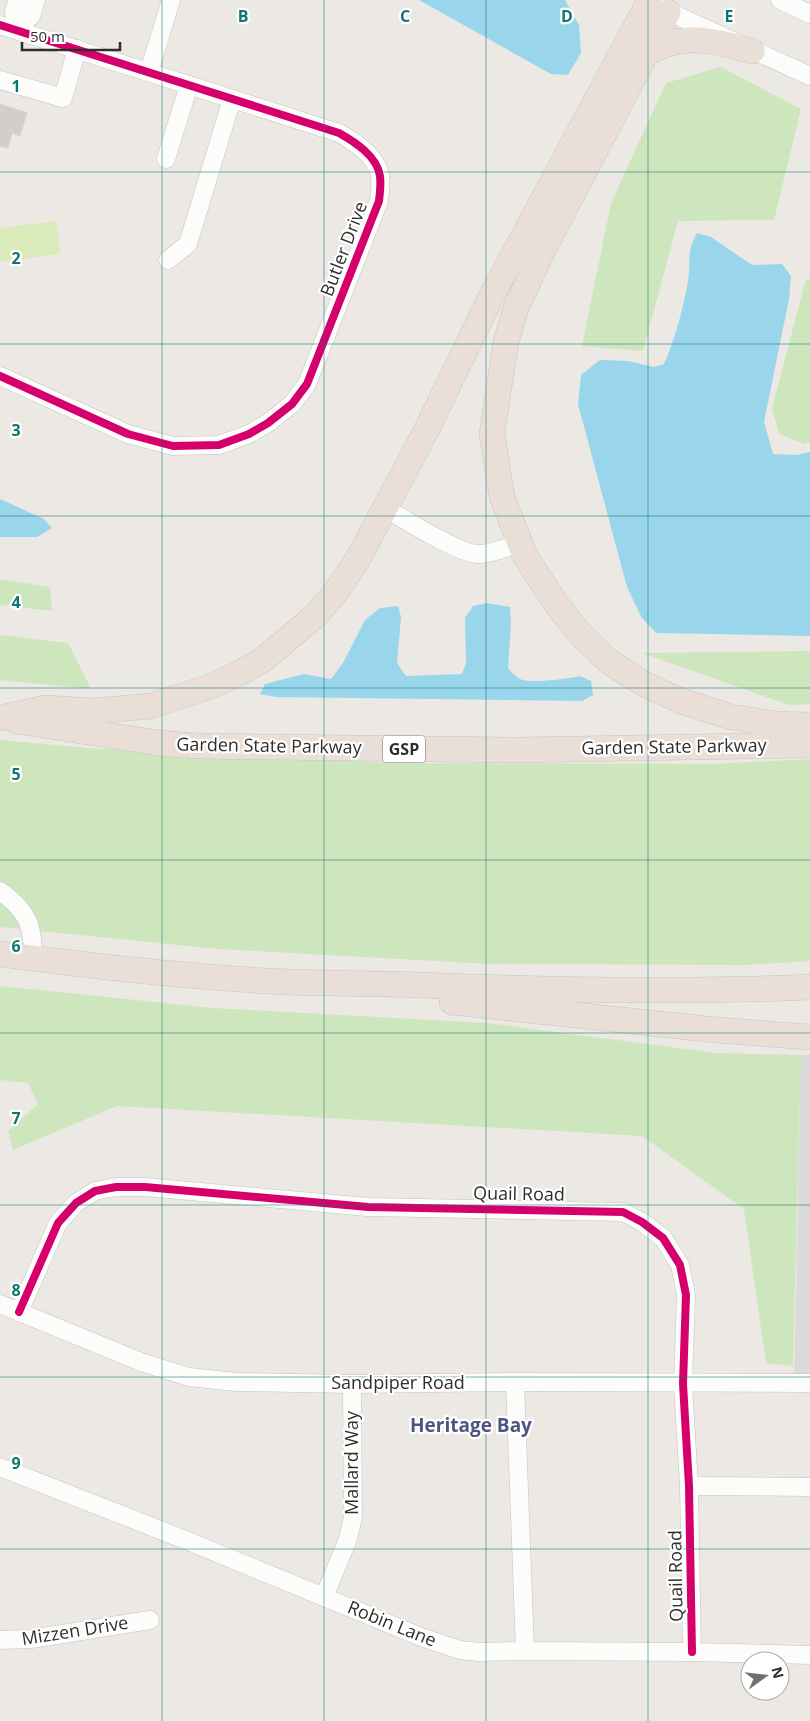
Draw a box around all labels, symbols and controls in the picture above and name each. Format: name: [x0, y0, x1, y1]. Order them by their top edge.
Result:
text: B: [238, 5, 248, 27]
text: C: [400, 5, 410, 27]
text: D: [561, 5, 573, 27]
text: E: [725, 5, 734, 27]
scale bar: [22, 20, 120, 52]
text: 50 m: [30, 26, 65, 46]
text: 1: [11, 75, 21, 97]
street label: Butler Drive: [314, 198, 372, 300]
text: 2: [11, 247, 21, 269]
text: 3: [11, 419, 21, 441]
text: 4: [11, 591, 21, 613]
street label: Garden State Parkway: [176, 731, 363, 759]
street label: Garden State Parkway: [581, 732, 768, 760]
road number: GSP: [383, 736, 425, 762]
text: 5: [11, 763, 21, 785]
text: 6: [11, 935, 21, 957]
text: 7: [11, 1107, 21, 1129]
street label: Quail Road: [473, 1180, 565, 1206]
text: 8: [11, 1279, 21, 1301]
street label: Sandpiper Road: [331, 1370, 465, 1394]
street label: Mallard Way: [339, 1410, 363, 1515]
district label: Heritage Bay: [410, 1412, 532, 1438]
text: 9: [11, 1452, 21, 1474]
street label: Quail Road: [662, 1530, 688, 1622]
street label: Robin Lane: [344, 1594, 440, 1652]
street label: Mizzen Drive: [20, 1610, 130, 1650]
north arrow: [740, 1651, 790, 1701]
text: N: [767, 1665, 789, 1680]

